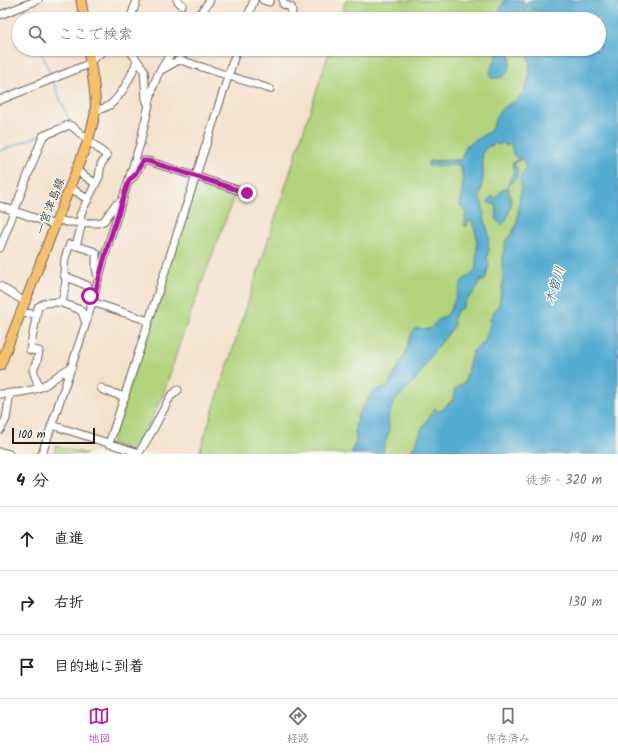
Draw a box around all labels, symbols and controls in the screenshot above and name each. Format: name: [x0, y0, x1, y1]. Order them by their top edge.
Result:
search box: [12, 12, 606, 56]
icon: search: [26, 23, 48, 45]
text: ここで検索: [58, 23, 133, 47]
street label: 一宮津島線: [31, 175, 70, 238]
route end: [238, 184, 256, 202]
water label: 木曽川: [540, 264, 571, 307]
route start: [81, 287, 99, 305]
scale bar: [12, 426, 95, 445]
text: 100 m: [18, 426, 46, 444]
text: 4 分: [16, 468, 49, 495]
text: 徒歩 · 320 m: [525, 470, 602, 491]
text: 直進: [54, 527, 84, 551]
icon: ahead: [16, 528, 38, 550]
text: 190 m: [570, 528, 602, 549]
text: 右折: [54, 591, 84, 615]
icon: right: [16, 592, 38, 614]
text: 130 m: [568, 592, 602, 613]
text: 目的地に到着: [54, 655, 144, 679]
icon: arrive: [16, 656, 38, 678]
tab: 地図: [88, 705, 110, 748]
tab: 経路: [287, 705, 309, 748]
tab: 保存済み: [486, 705, 530, 748]

